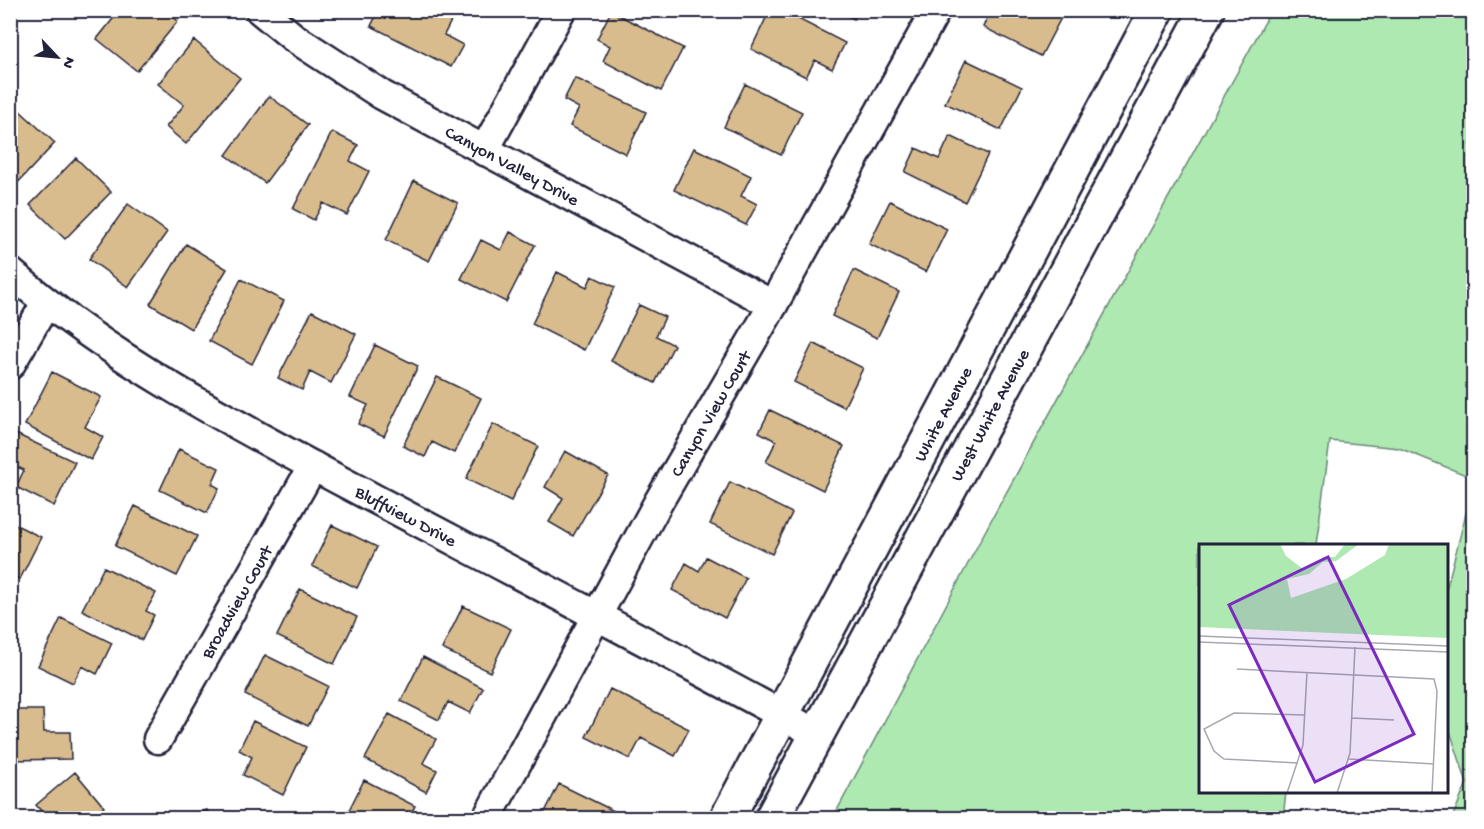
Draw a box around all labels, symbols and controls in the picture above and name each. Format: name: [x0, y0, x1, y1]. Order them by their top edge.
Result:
north arrow: [27, 27, 87, 87]
text: N: [56, 53, 78, 71]
street label: Canyon Valley Drive: [441, 123, 583, 212]
street label: West White Avenue: [947, 346, 1036, 486]
street label: Canyon View Court: [667, 347, 758, 481]
street label: White Avenue: [911, 363, 978, 466]
street label: Bluffview Drive: [350, 482, 460, 553]
street label: Broadview Court: [197, 541, 279, 664]
inset map: [1199, 544, 1448, 793]

